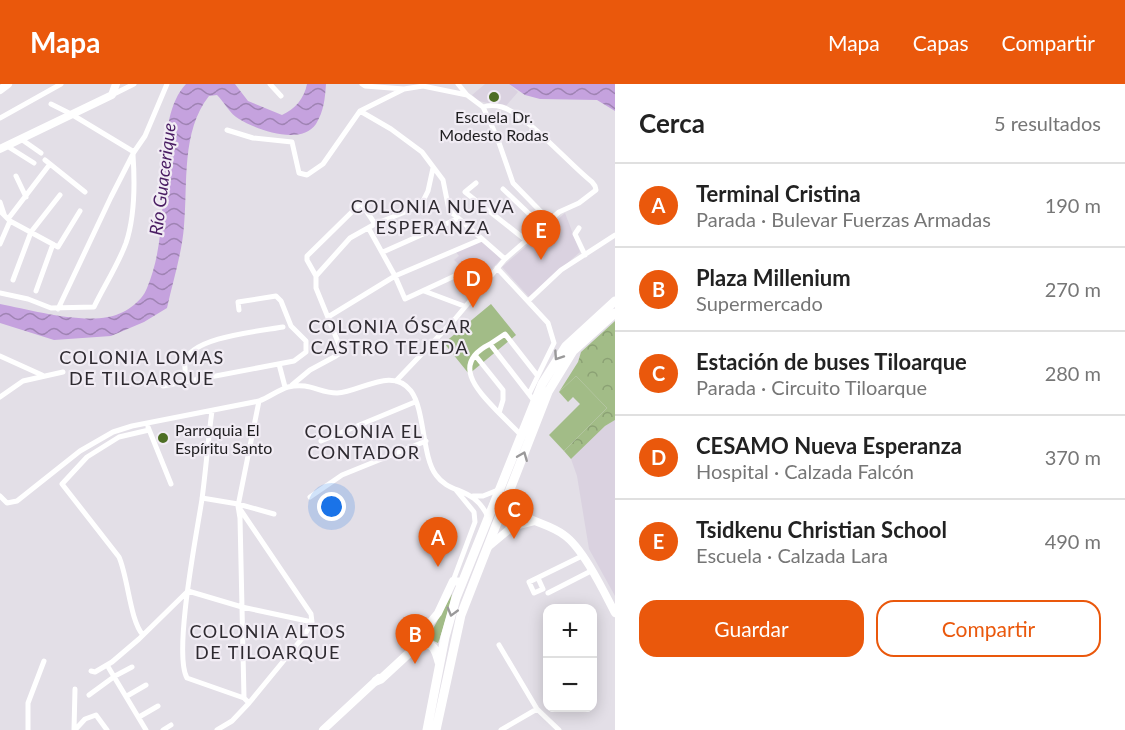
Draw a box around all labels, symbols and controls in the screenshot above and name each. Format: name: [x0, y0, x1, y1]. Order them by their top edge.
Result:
text: Mapa: [30, 25, 100, 59]
text: Mapa: [828, 30, 880, 55]
text: Capas: [913, 30, 969, 55]
text: Compartir: [1002, 30, 1095, 55]
marker: Escuela Dr. Modesto Rodas: [487, 90, 501, 104]
place label: Escuela Dr. Modesto Rodas: [439, 107, 549, 144]
text: Cerca: [639, 107, 705, 139]
text: 5 resultados: [994, 111, 1101, 135]
water label: Río Guacerique: [144, 122, 180, 236]
text: Terminal Cristina: [696, 180, 861, 207]
text: A: [652, 193, 665, 217]
text: 190 m: [1045, 193, 1101, 217]
district label: COLONIA NUEVA ESPERANZA: [351, 195, 515, 238]
text: Parada · Bulevar Fuerzas Armadas: [696, 207, 991, 231]
pin: E: [522, 210, 560, 260]
pin: D: [454, 258, 492, 308]
text: Plaza Millenium: [696, 264, 851, 291]
text: B: [652, 277, 665, 301]
text: 270 m: [1045, 277, 1101, 301]
text: Supermercado: [696, 291, 823, 315]
district label: COLONIA ÓSCAR CASTRO TEJEDA: [308, 315, 472, 358]
district label: COLONIA LOMAS DE TILOARQUE: [59, 346, 225, 389]
text: Estación de buses Tiloarque: [696, 348, 967, 375]
one-way arrow: [555, 350, 566, 361]
text: C: [652, 361, 665, 385]
text: 280 m: [1045, 361, 1101, 385]
text: Parada · Circuito Tiloarque: [696, 375, 927, 399]
place label: Parroquia El Espíritu Santo: [175, 420, 272, 457]
district label: COLONIA EL CONTADOR: [305, 420, 423, 463]
marker: Parroquia El Espíritu Santo: [156, 431, 170, 445]
text: CESAMO Nueva Esperanza: [696, 432, 962, 459]
text: D: [651, 445, 666, 469]
text: 370 m: [1045, 445, 1101, 469]
one-way arrow: [516, 452, 528, 463]
text: Hospital · Calzada Falcón: [696, 459, 914, 483]
pin: C: [494, 490, 534, 539]
your location: [317, 492, 346, 521]
text: Tsidkenu Christian School: [696, 516, 947, 543]
pin: A: [418, 518, 458, 567]
text: E: [653, 529, 664, 553]
text: 490 m: [1045, 529, 1101, 553]
text: Escuela · Calzada Lara: [696, 543, 888, 567]
button: Guardar: [639, 600, 864, 657]
button: Compartir: [876, 600, 1101, 657]
map controls: [543, 604, 597, 712]
button: +: [543, 604, 597, 658]
one-way arrow: [447, 606, 459, 617]
pin: B: [396, 614, 434, 664]
district label: COLONIA ALTOS DE TILOARQUE: [189, 620, 347, 663]
button: −: [543, 658, 597, 712]

